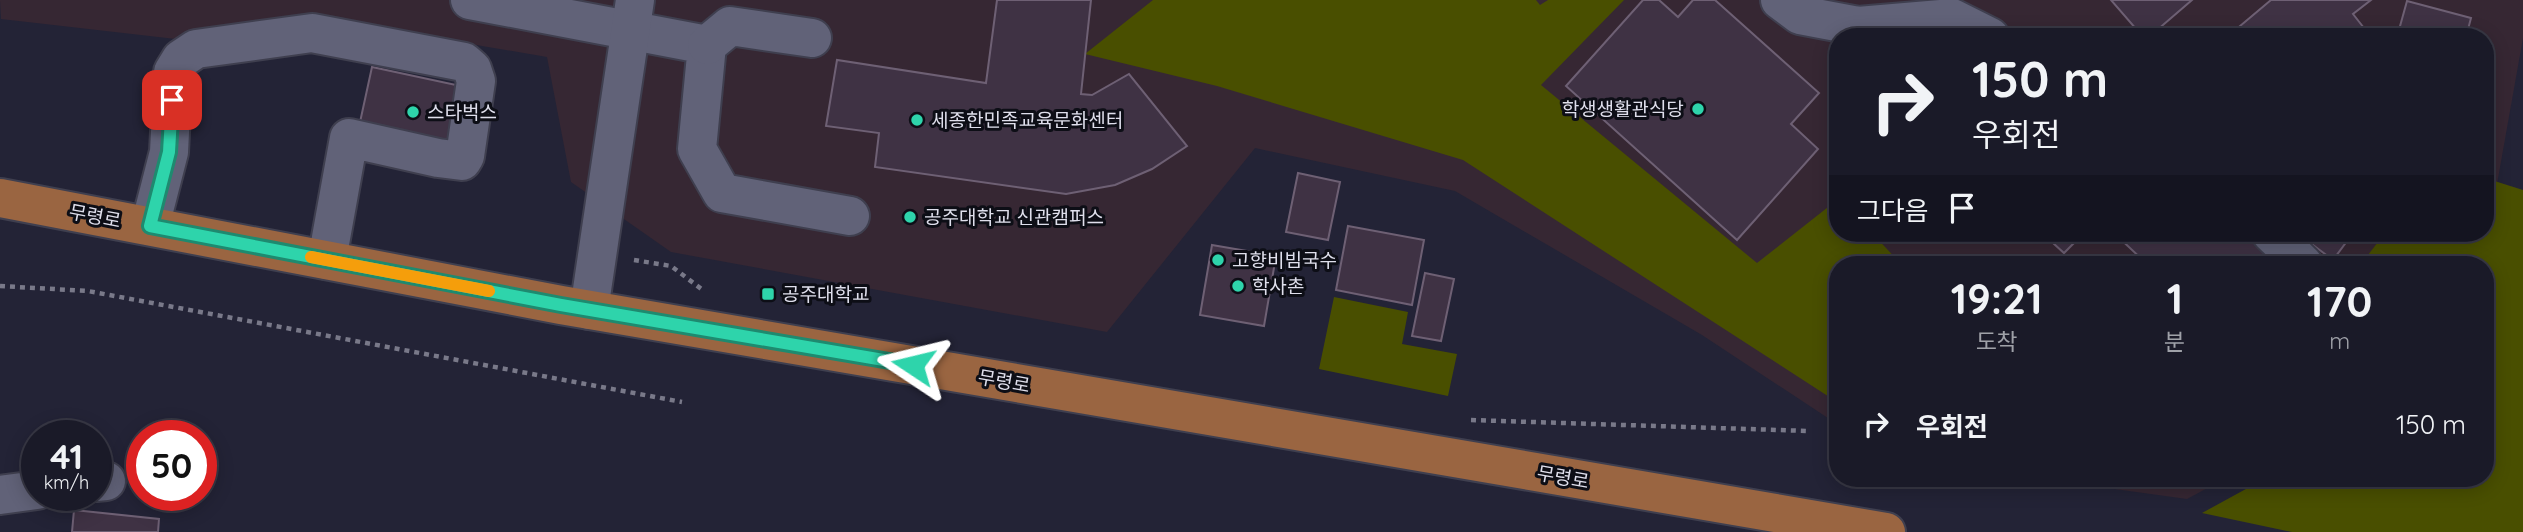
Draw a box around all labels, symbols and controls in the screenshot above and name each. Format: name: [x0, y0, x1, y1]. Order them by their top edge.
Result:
text: 150 m: [1972, 48, 2108, 109]
icon: right: [1857, 56, 1948, 147]
pin: [142, 70, 202, 130]
icon: arrive: [153, 81, 191, 119]
place label: 학생생활관식당: [1562, 97, 1684, 121]
place label: 스타벅스: [427, 100, 497, 124]
marker: 학생생활관식당: [1690, 101, 1706, 117]
marker: 스타벅스: [405, 104, 421, 120]
place label: 세종한민족교육문화센터: [931, 108, 1123, 132]
marker: 세종한민족교육문화센터: [909, 112, 925, 128]
text: 우회전: [1972, 114, 2060, 154]
icon: arrive: [1943, 189, 1981, 227]
text: 그다음: [1857, 194, 1929, 227]
street label: 무령로: [67, 199, 123, 233]
place label: 공주대학교 신관캠퍼스: [924, 205, 1104, 229]
marker: 공주대학교 신관캠퍼스: [902, 209, 918, 225]
place label: 고향비빔국수: [1232, 248, 1337, 272]
marker: 고향비빔국수: [1210, 252, 1226, 268]
text: 19:21: [1951, 272, 2043, 325]
text: 1: [2167, 272, 2183, 325]
place label: 학사촌: [1252, 274, 1304, 298]
text: 170: [2307, 275, 2372, 328]
marker: 학사촌: [1230, 278, 1246, 294]
place label: 공주대학교: [782, 282, 869, 306]
marker: 공주대학교: [760, 286, 776, 302]
text: m: [2329, 326, 2350, 355]
text: 도착: [1975, 327, 2018, 356]
text: 분: [2164, 327, 2185, 356]
position arrow: [876, 328, 950, 402]
street label: 무령로: [976, 365, 1032, 397]
icon: right: [1857, 405, 1895, 443]
text: 150 m: [2396, 408, 2466, 441]
text: 우회전: [1916, 410, 1988, 443]
speed limit sign: 50: [126, 420, 217, 511]
text: 41: [50, 434, 83, 478]
street label: 무령로: [1535, 461, 1591, 493]
text: km/h: [44, 471, 89, 494]

